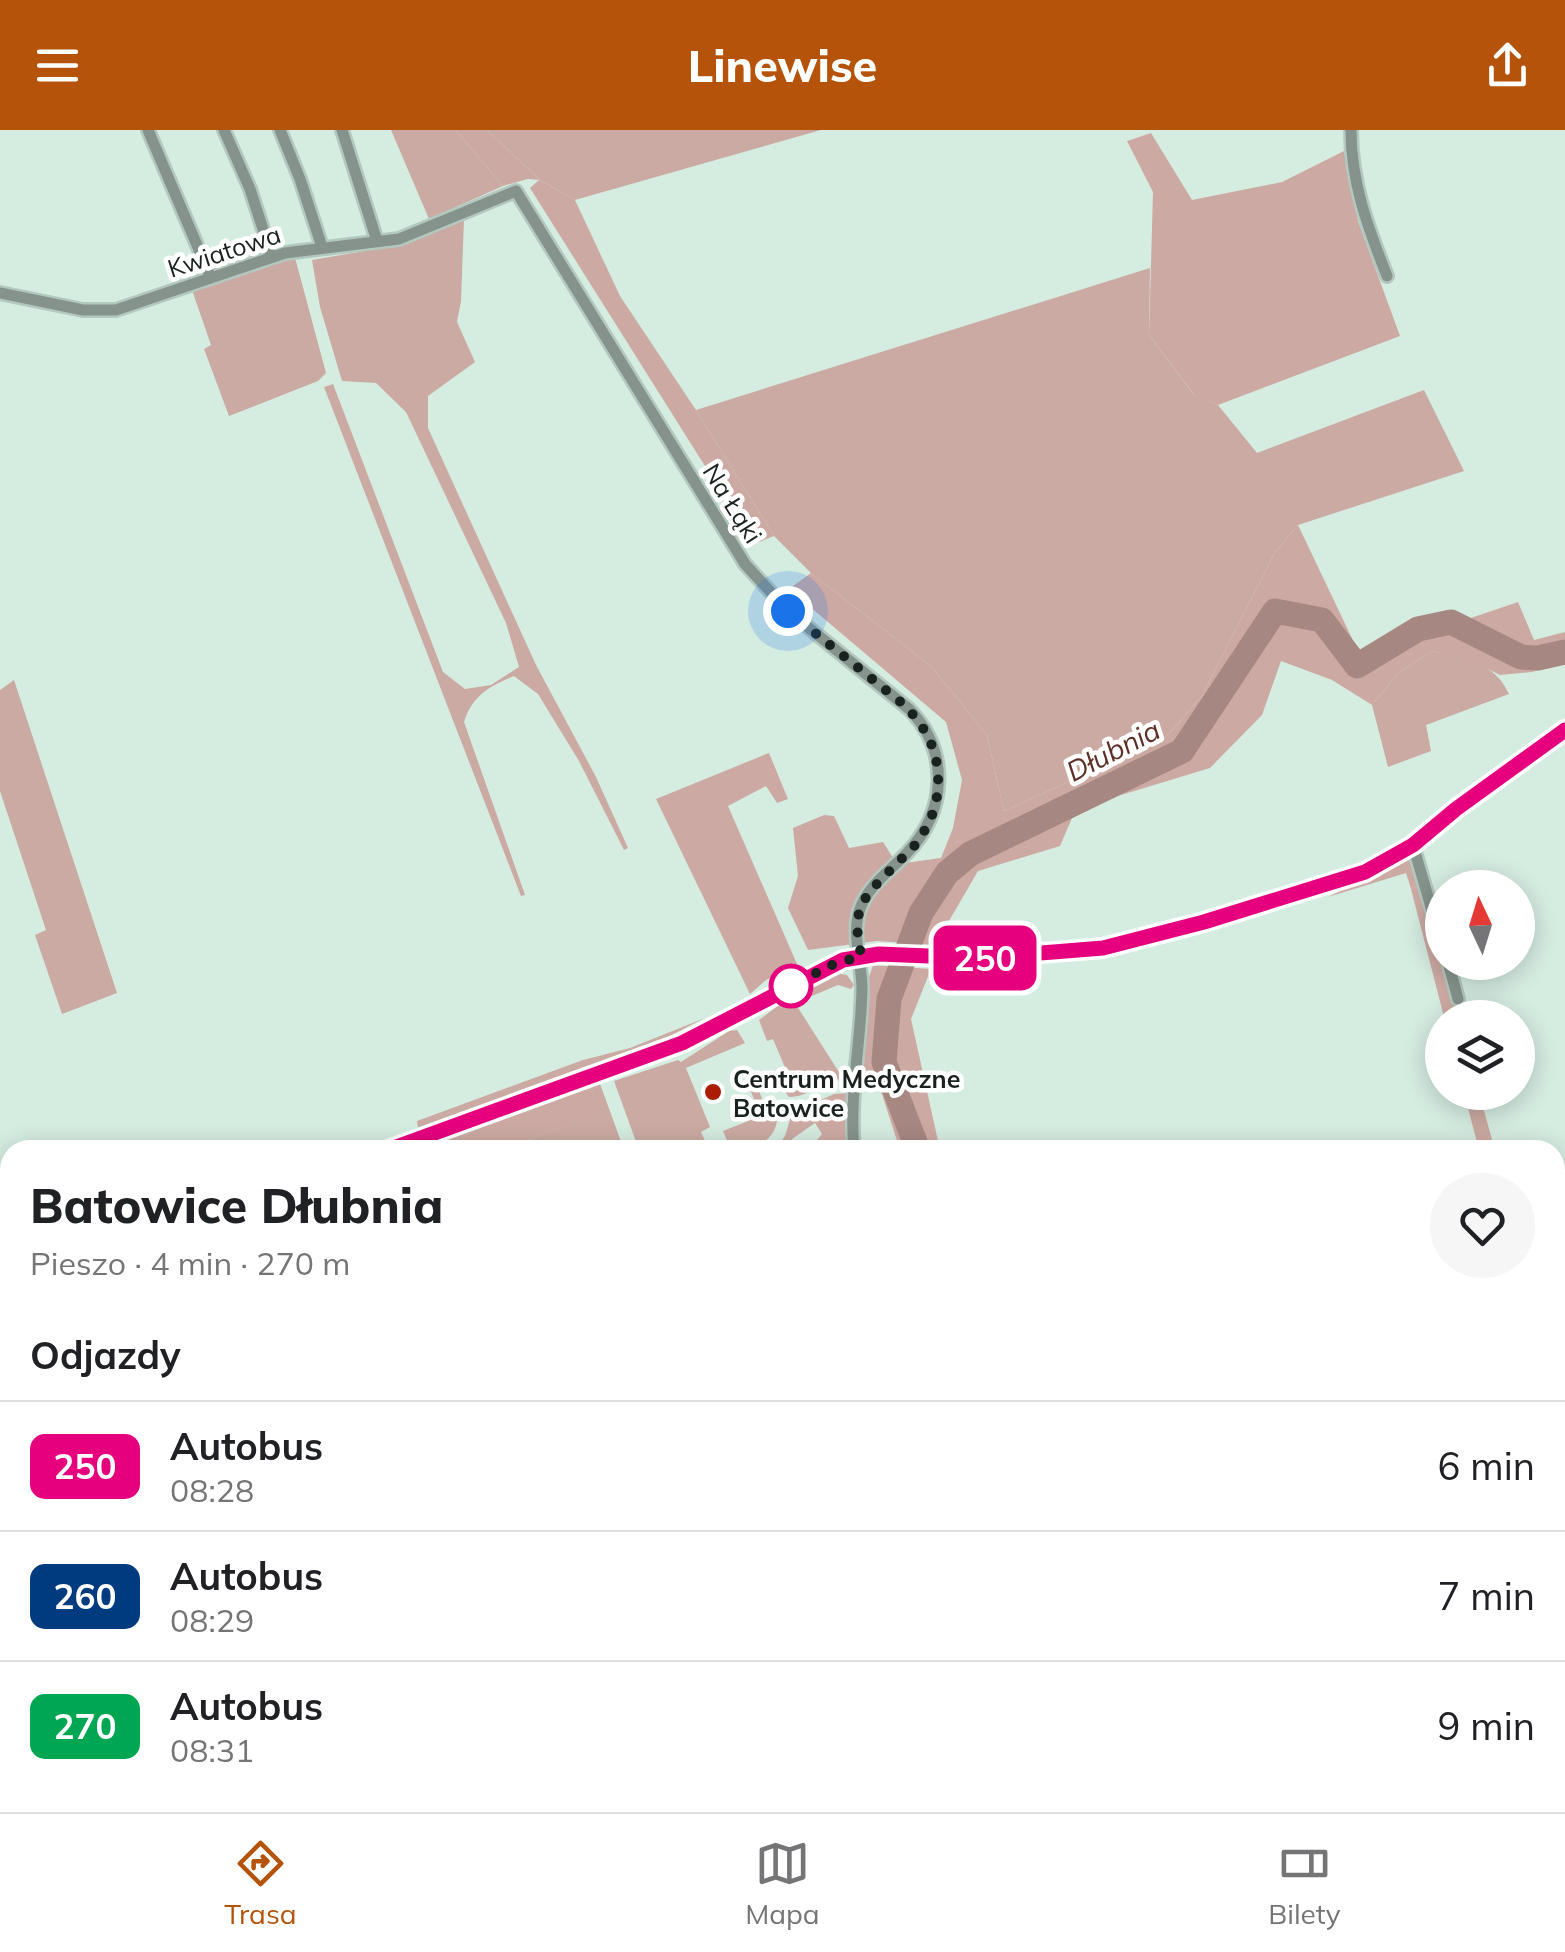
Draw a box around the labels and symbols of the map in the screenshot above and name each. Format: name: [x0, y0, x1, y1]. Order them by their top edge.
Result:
street label: Kwiatowa: [164, 218, 284, 284]
street label: Na Łąki: [697, 458, 769, 548]
your location: [763, 586, 813, 636]
water label: Dłubnia: [1060, 712, 1166, 788]
north arrow: [1425, 870, 1535, 980]
line badge: 250: [928, 926, 1042, 990]
unlabelled marker: [770, 965, 812, 1007]
place label: Centrum Medyczne Batowice: [733, 1063, 960, 1123]
marker: Centrum Medyczne Batowice: [702, 1081, 724, 1103]

